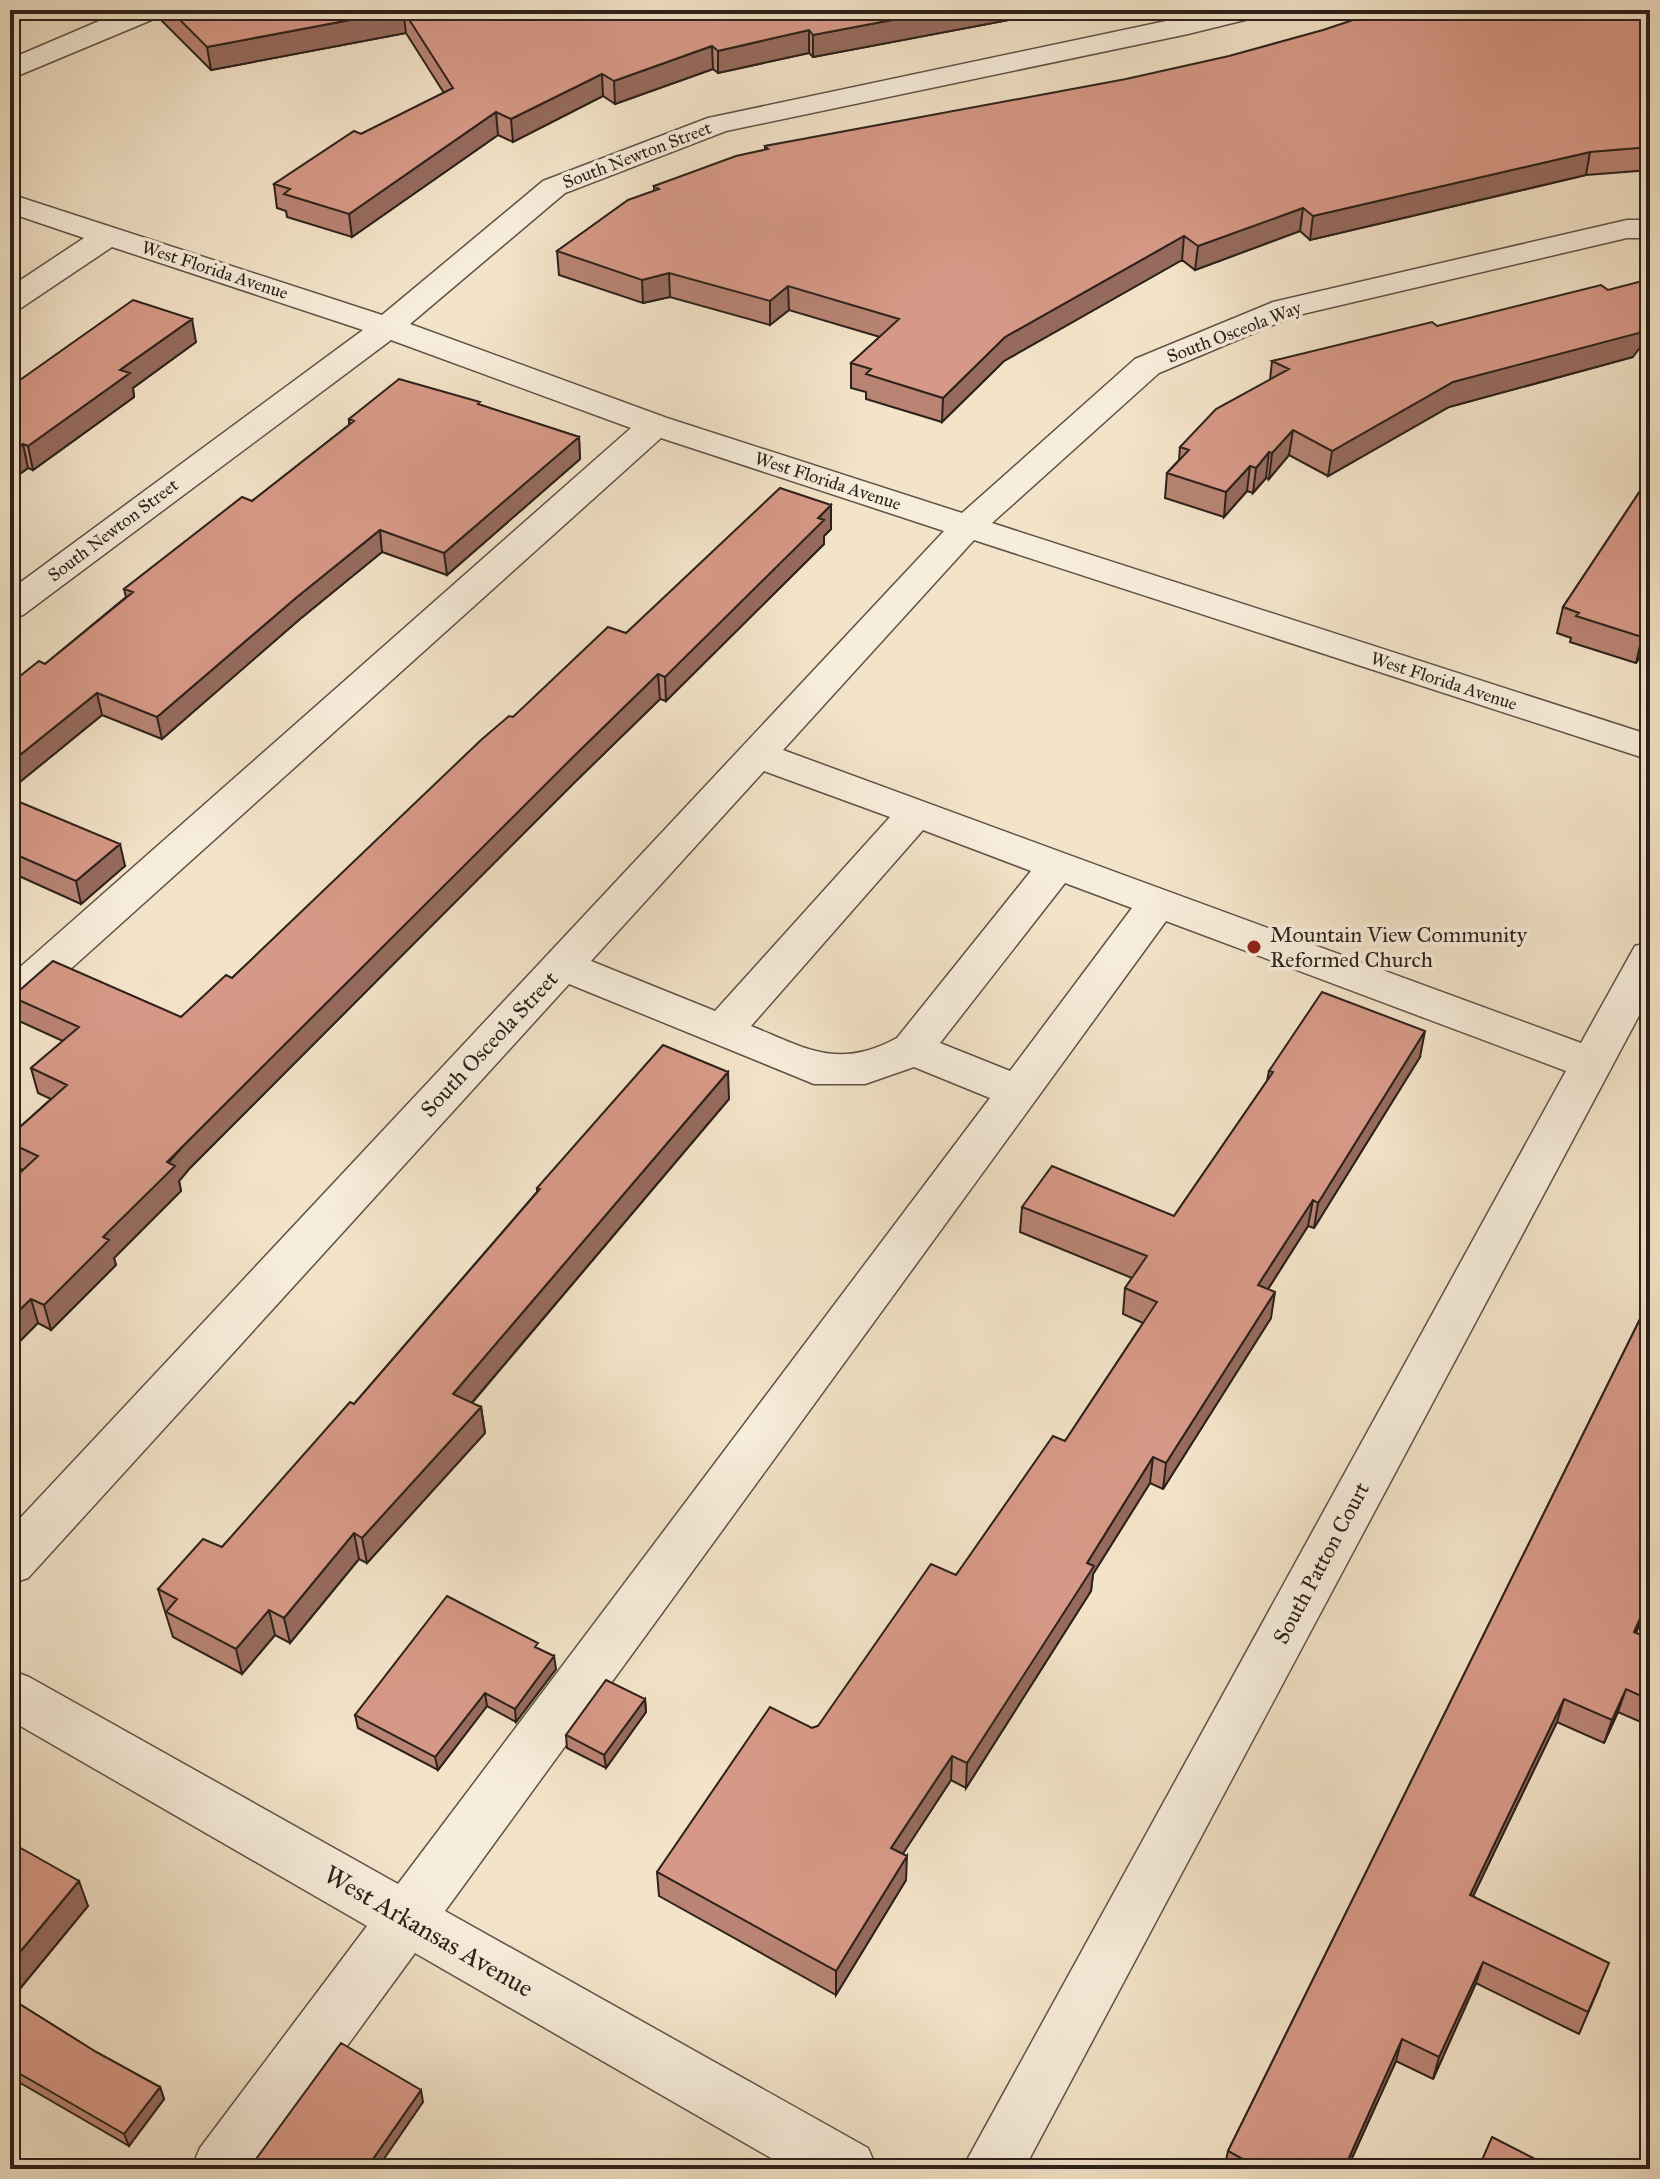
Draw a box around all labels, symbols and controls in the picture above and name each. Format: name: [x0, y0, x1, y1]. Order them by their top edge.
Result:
street label: South Newton Street: [559, 116, 715, 194]
street label: West Florida Avenue: [139, 236, 291, 304]
street label: South Osceola Way: [1164, 296, 1305, 368]
street label: West Florida Avenue: [752, 447, 904, 515]
street label: South Newton Street: [43, 473, 183, 586]
street label: West Florida Avenue: [1368, 647, 1520, 715]
place label: Mountain View Community Reformed Church: [1270, 921, 1528, 973]
marker: Mountain View Community Reformed Church: [1245, 938, 1263, 956]
street label: South Osceola Street: [415, 965, 564, 1122]
street label: South Patton Court: [1267, 1477, 1375, 1649]
street label: West Arkansas Avenue: [319, 1858, 540, 2004]

